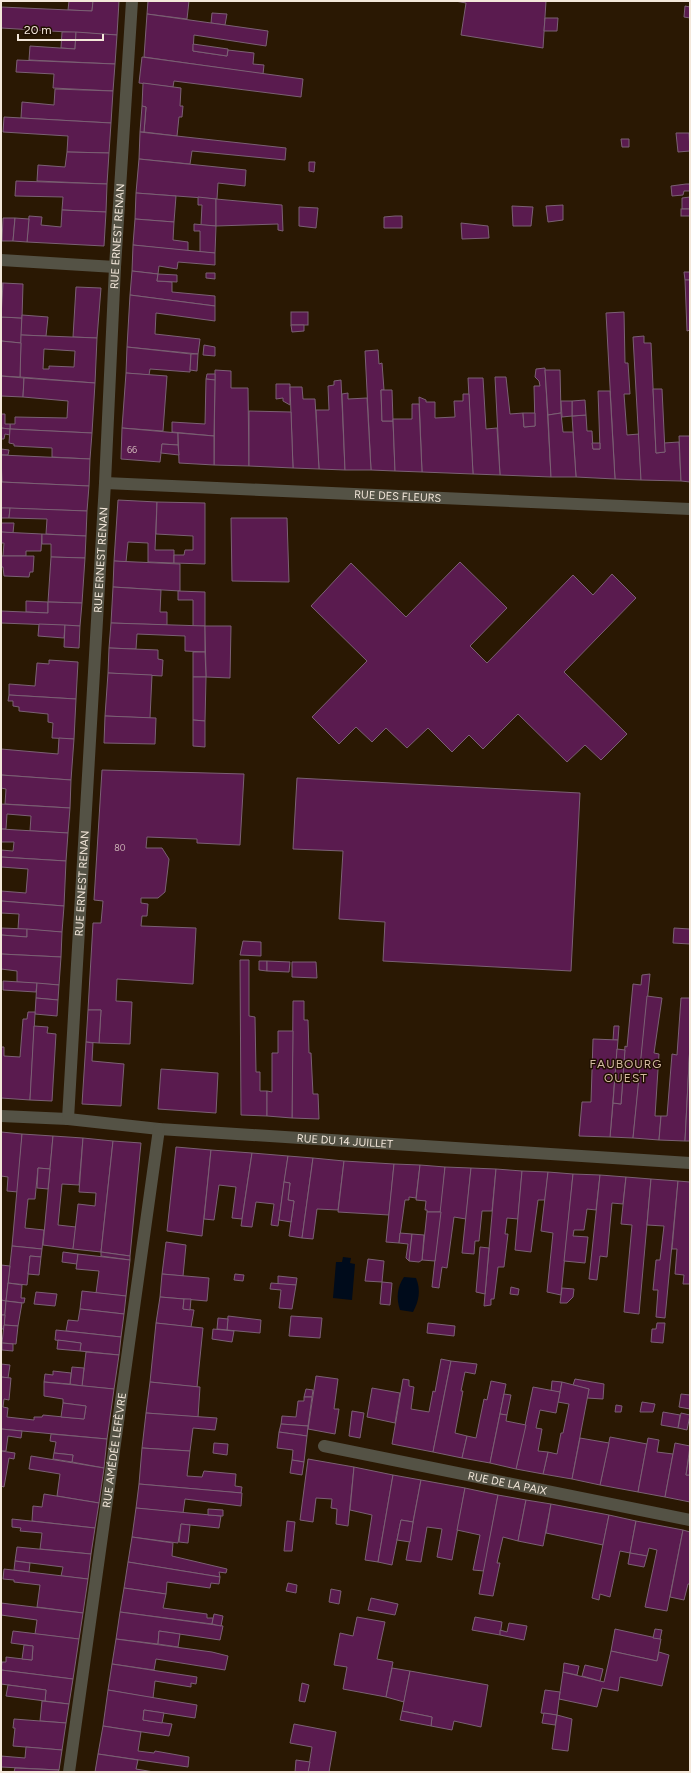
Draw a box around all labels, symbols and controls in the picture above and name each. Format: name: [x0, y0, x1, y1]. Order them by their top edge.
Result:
scale bar: [18, 16, 103, 42]
text: 20 m: [24, 23, 52, 37]
street label: RUE ERNEST RENAN: [107, 183, 127, 289]
house number: 66: [127, 444, 137, 455]
street label: RUE DES FLEURS: [354, 488, 442, 504]
street label: RUE ERNEST RENAN: [91, 507, 110, 613]
street label: RUE ERNEST RENAN: [72, 830, 91, 937]
house number: 80: [114, 842, 126, 853]
district label: FAUBOURG OUEST: [590, 1057, 662, 1085]
street label: RUE DU 14 JUILLET: [296, 1131, 394, 1150]
street label: RUE AMÉDÉE LEFÈVRE: [100, 1392, 129, 1509]
street label: RUE DE LA PAIX: [467, 1469, 548, 1497]

